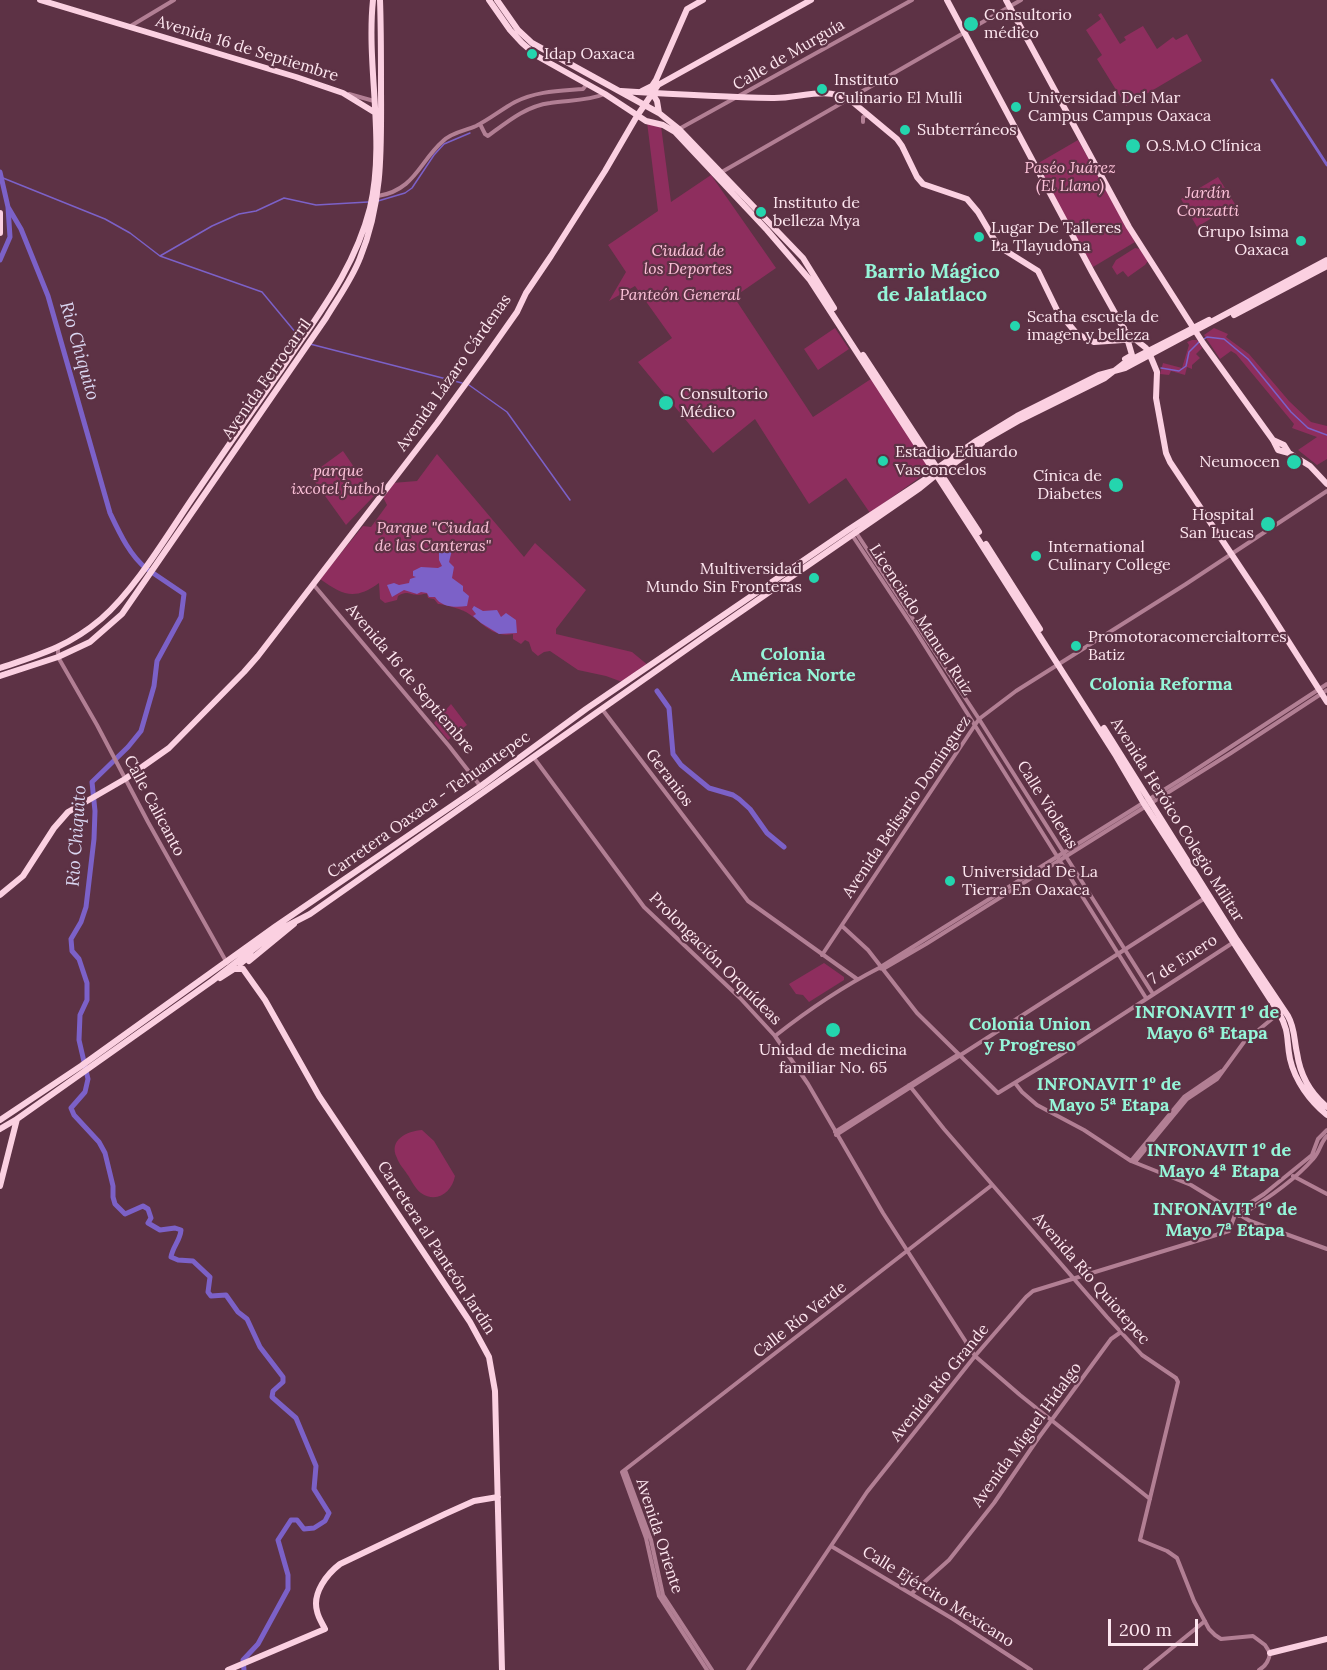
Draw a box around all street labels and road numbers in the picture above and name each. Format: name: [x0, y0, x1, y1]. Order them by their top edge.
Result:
street label: Avenida 16 de Septiembre: [153, 12, 341, 86]
street label: Calle de Murguía: [730, 15, 848, 95]
street label: Avenida Lázaro Cárdenas: [392, 291, 516, 455]
street label: Avenida Ferrocarril: [218, 315, 316, 443]
street label: Licenciado Manuel Ruiz: [865, 541, 977, 699]
street label: Avenida 16 de Septiembre: [342, 600, 478, 758]
street label: Avenida Belisario Domínguez: [839, 712, 975, 902]
street label: Avenida Heróico Colegio Militar: [1106, 715, 1248, 925]
street label: Carretera Oaxaca - Tehuantepec: [324, 727, 534, 883]
street label: Geranios: [641, 746, 697, 810]
street label: Calle Calicanto: [119, 752, 189, 860]
street label: Calle Violetas: [1012, 758, 1082, 852]
street label: Prolongación Orquídeas: [645, 889, 785, 1029]
street label: 7 de Enero: [1145, 931, 1221, 989]
street label: Carretera al Panteón Jardín: [373, 1158, 499, 1338]
street label: Avenida Río Quiotepec: [1029, 1209, 1153, 1349]
street label: Calle Río Verde: [750, 1278, 850, 1362]
street label: Avenida Río Grande: [887, 1320, 993, 1446]
street label: Avenida Miguel Hidalgo: [968, 1359, 1086, 1511]
street label: Avenida Oriente: [631, 1476, 687, 1596]
street label: Calle Ejército Mexicano: [859, 1542, 1017, 1652]

